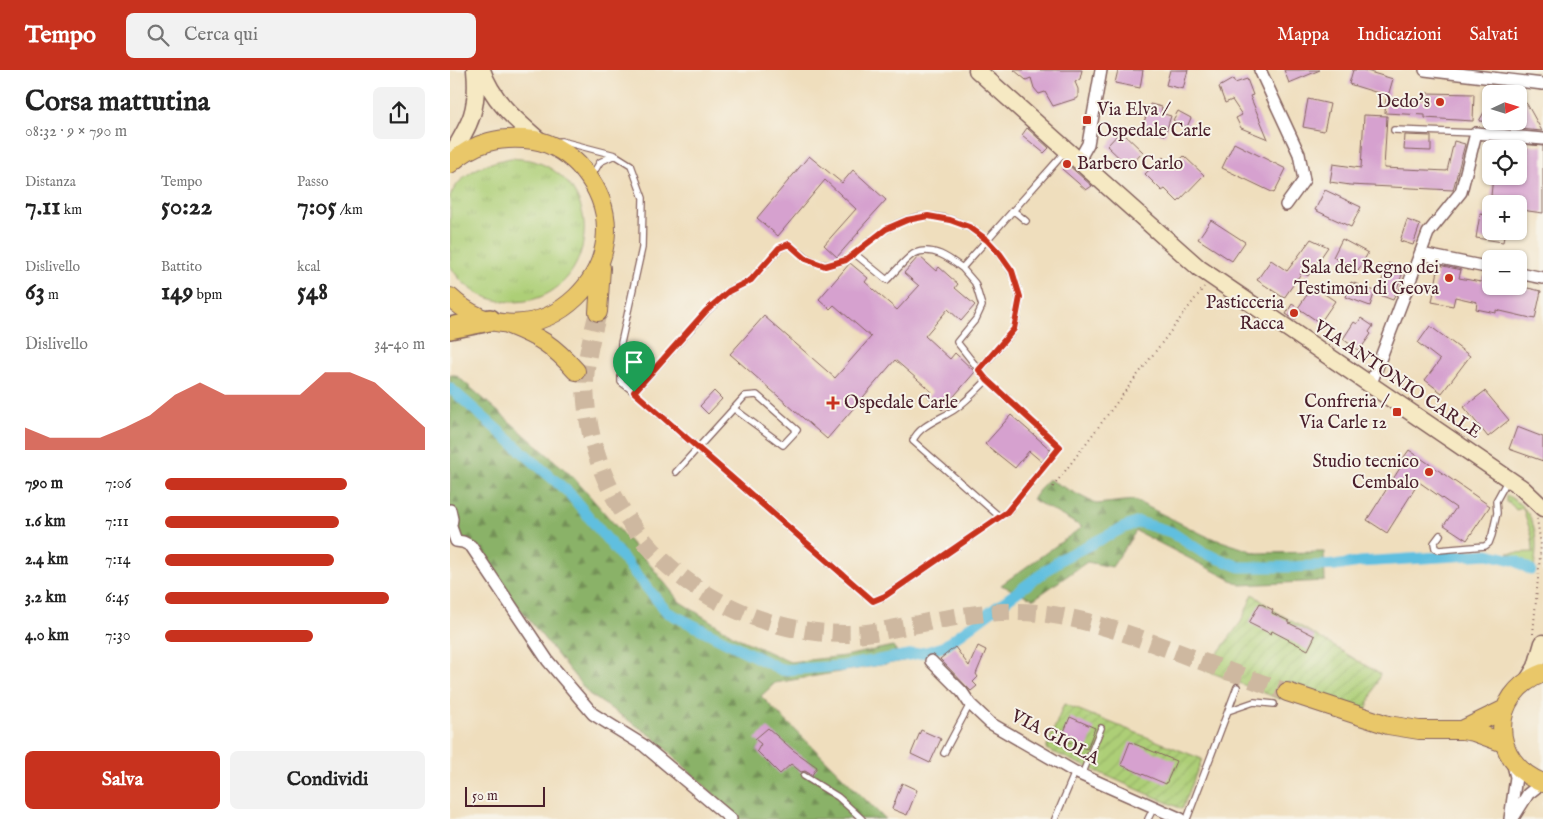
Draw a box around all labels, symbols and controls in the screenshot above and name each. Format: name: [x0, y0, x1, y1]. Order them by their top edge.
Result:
search box: [126, 13, 476, 58]
text: Tempo: [25, 20, 96, 51]
icon: search: [144, 21, 172, 49]
text: Cerca qui: [184, 23, 258, 47]
text: Mappa: [1277, 24, 1329, 47]
text: Indicazioni: [1357, 24, 1442, 47]
text: Salvati: [1470, 24, 1518, 47]
text: Corsa mattutina: [25, 85, 210, 120]
north arrow: [1482, 85, 1528, 130]
map controls: [1482, 85, 1527, 295]
button: share: [373, 87, 425, 139]
place label: Dedo's: [1377, 91, 1430, 114]
marker: Dedo's: [1434, 96, 1446, 108]
place label: Via Elva / Ospedale Carle: [1096, 99, 1211, 143]
marker: Via Elva / Ospedale Carle: [1081, 114, 1093, 126]
text: 08:32 · 9 × 790 m: [25, 122, 127, 142]
button: locate: [1482, 140, 1527, 185]
place label: Barbero Carlo: [1077, 153, 1184, 176]
marker: Barbero Carlo: [1061, 158, 1073, 170]
text: Distanza: [25, 173, 76, 191]
text: Tempo: [161, 173, 202, 191]
text: Passo: [297, 173, 328, 191]
text: 7.11: [25, 191, 61, 223]
text: 50:22: [161, 191, 212, 223]
text: 7:05: [297, 191, 337, 223]
button: +: [1482, 195, 1527, 240]
text: km: [61, 201, 82, 219]
text: /km: [337, 201, 363, 219]
button: −: [1482, 250, 1527, 295]
place label: Sala del Regno dei Testimoni di Geova: [1294, 257, 1439, 301]
text: Dislivello: [25, 258, 80, 276]
text: Battito: [161, 258, 202, 276]
text: kcal: [297, 258, 320, 276]
marker: Sala del Regno dei Testimoni di Geova: [1443, 272, 1455, 284]
text: 63: [25, 276, 45, 308]
text: 149: [161, 276, 193, 308]
text: 548: [297, 276, 328, 308]
text: m: [45, 286, 59, 304]
text: bpm: [193, 286, 222, 304]
place label: Pasticceria Racca: [1206, 292, 1284, 336]
marker: Pasticceria Racca: [1288, 307, 1300, 319]
street label: VIA ANTONIO CARLE: [1308, 315, 1485, 445]
text: Dislivello: [25, 335, 88, 355]
text: 34–40 m: [374, 335, 425, 355]
pin: [613, 341, 655, 392]
icon: arrive: [620, 348, 648, 376]
place label: Confreria / Via Carle 12: [1298, 391, 1390, 435]
place label: Ospedale Carle: [844, 392, 958, 415]
marker: Ospedale Carle: [826, 396, 840, 410]
marker: Confreria / Via Carle 12: [1391, 406, 1403, 418]
place label: Studio tecnico Cembalo: [1312, 451, 1419, 495]
marker: Studio tecnico Cembalo: [1423, 466, 1435, 478]
text: 790 m: [25, 474, 63, 494]
text: 7:06: [105, 474, 131, 494]
text: 1.6 km: [25, 512, 66, 532]
text: 7:11: [105, 512, 129, 532]
text: 2.4 km: [25, 550, 68, 570]
text: 7:14: [105, 550, 131, 570]
text: 3.2 km: [25, 588, 66, 608]
text: 6:45: [105, 588, 130, 608]
text: 4.0 km: [25, 626, 69, 646]
text: 7:30: [105, 626, 131, 646]
street label: VIA GIOLA: [1006, 705, 1104, 771]
button: Salva: [25, 751, 220, 809]
button: Condividi: [230, 751, 425, 809]
scale bar: [465, 784, 545, 807]
text: 50 m: [472, 787, 498, 805]

